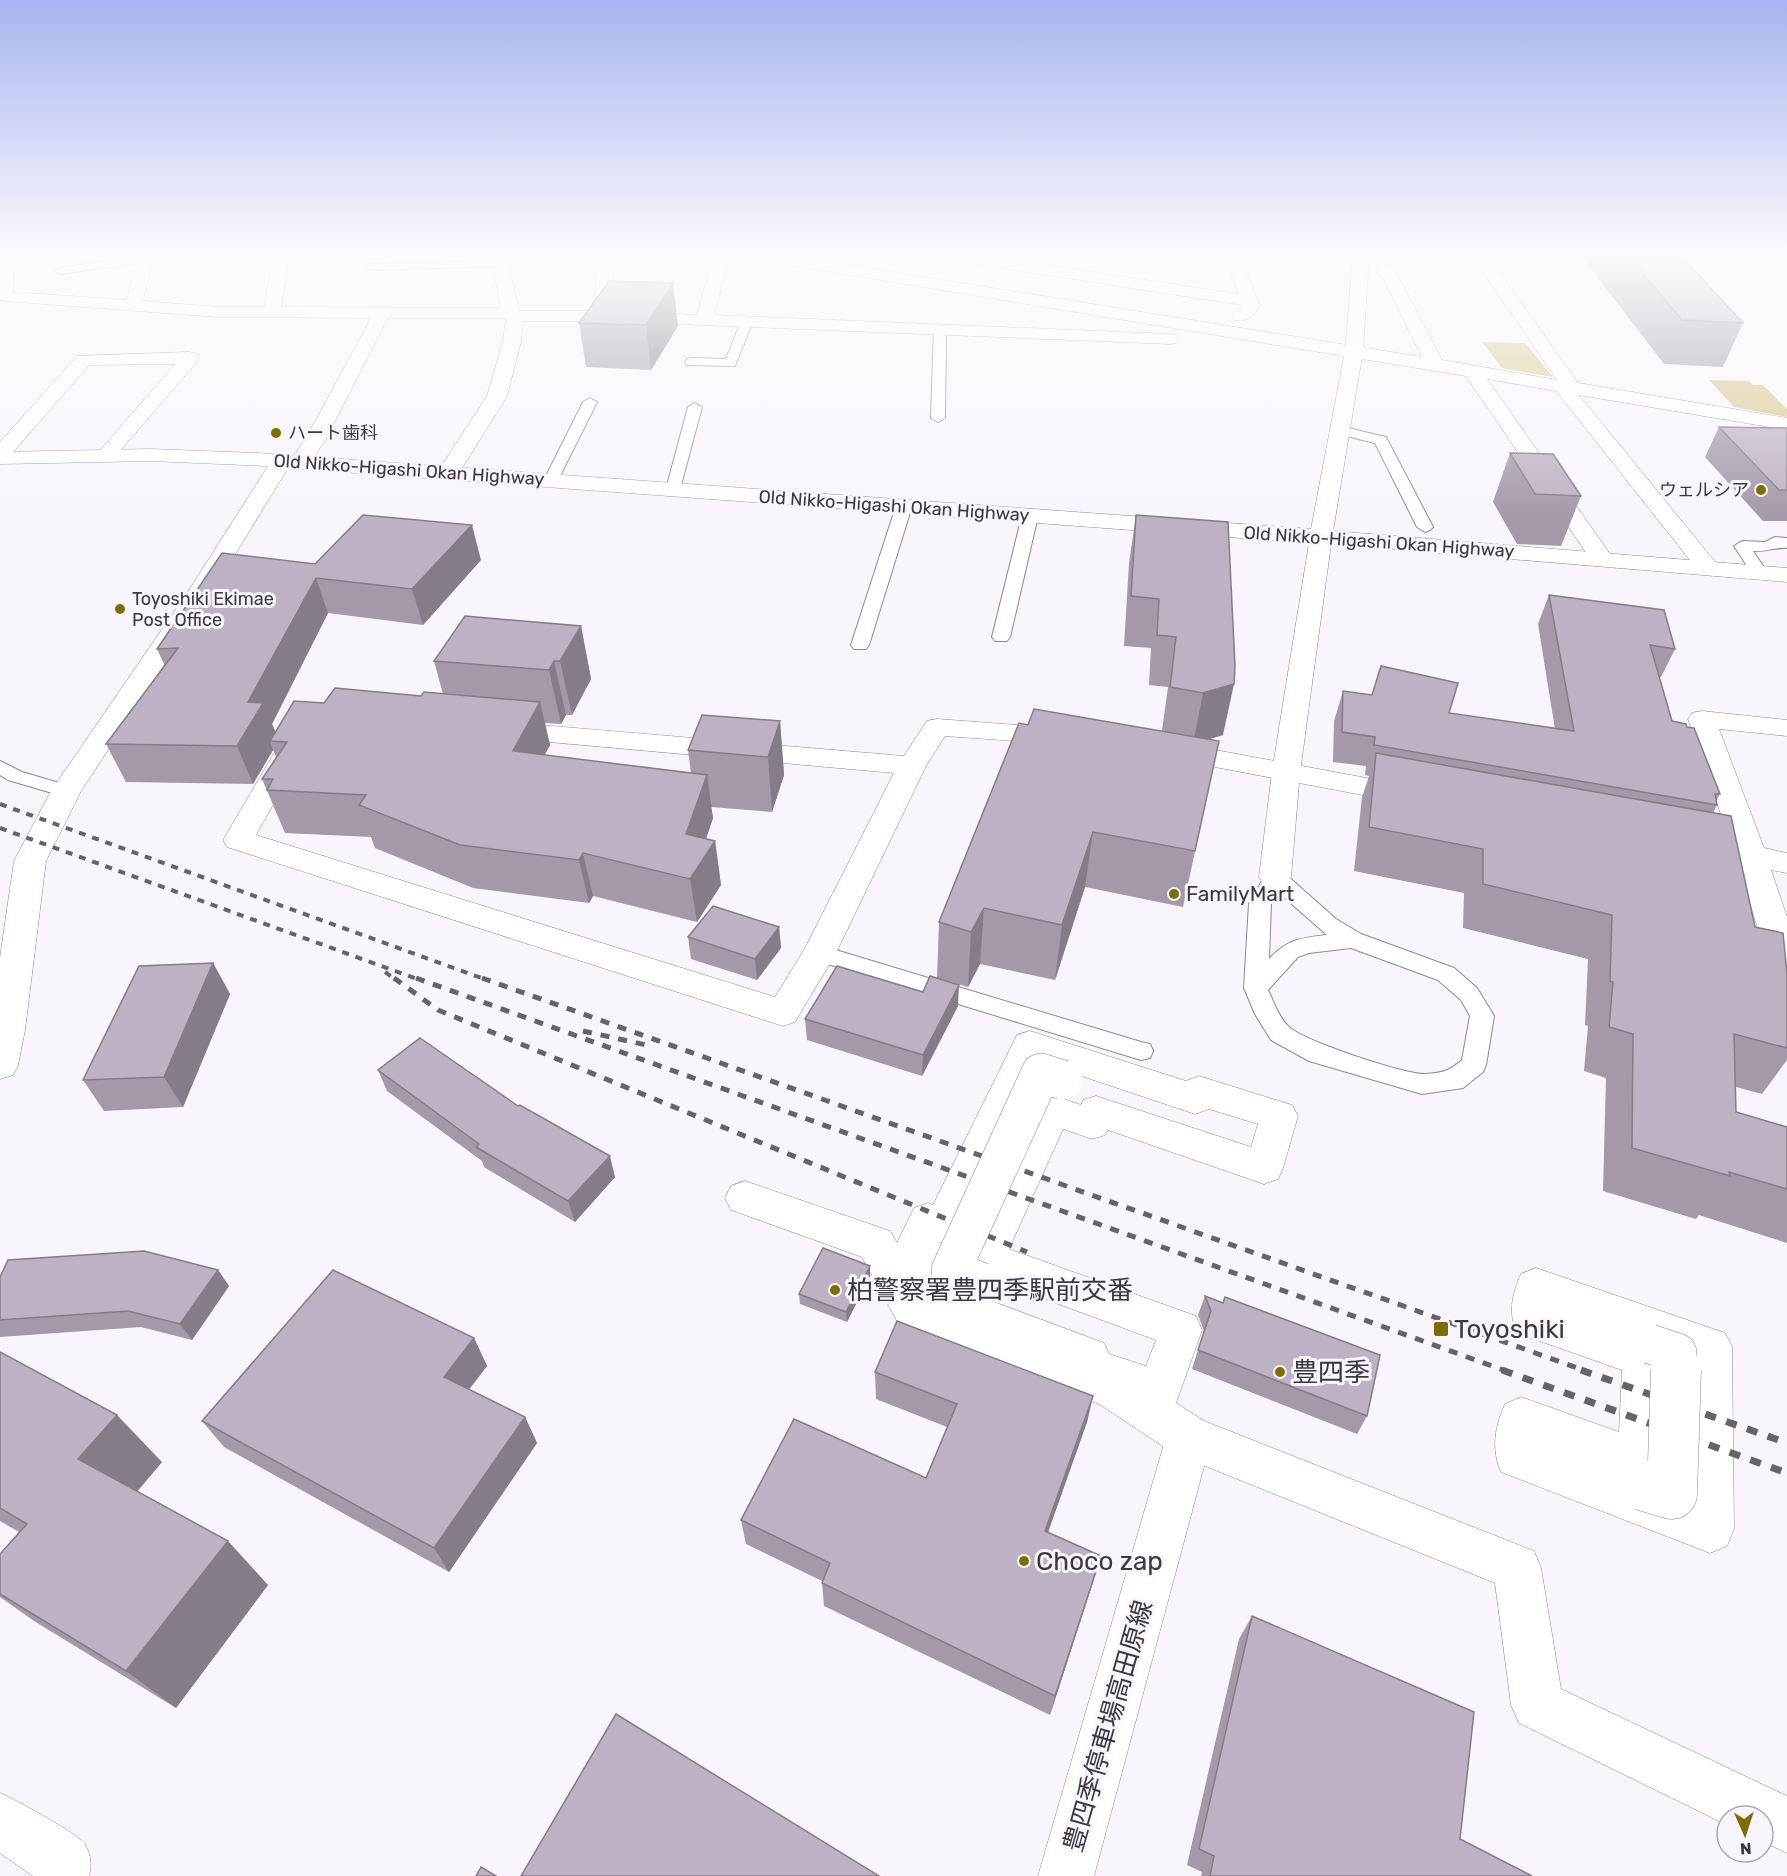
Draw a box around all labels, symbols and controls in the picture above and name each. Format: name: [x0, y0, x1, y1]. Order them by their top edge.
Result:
place label: ハート歯科: [288, 422, 378, 444]
marker: ハート歯科: [269, 426, 283, 440]
street label: Old Nikko-Higashi Okan Highway: [273, 450, 545, 490]
place label: ウェルシア: [1659, 479, 1749, 501]
marker: ウェルシア: [1754, 483, 1768, 497]
street label: Old Nikko-Higashi Okan Highway: [758, 486, 1030, 526]
street label: Old Nikko-Higashi Okan Highway: [1243, 522, 1515, 562]
place label: Toyoshiki Ekimae Post Office: [132, 588, 274, 631]
marker: Toyoshiki Ekimae Post Office: [113, 602, 127, 616]
place label: FamilyMart: [1186, 881, 1294, 906]
marker: FamilyMart: [1167, 887, 1181, 901]
place label: 柏警察署豊四季駅前交番: [847, 1275, 1133, 1306]
marker: 柏警察署豊四季駅前交番: [828, 1283, 842, 1297]
place label: Toyoshiki: [1454, 1314, 1565, 1345]
marker: Toyoshiki: [1432, 1320, 1450, 1338]
place label: 豊四季: [1292, 1357, 1370, 1388]
marker: 豊四季: [1273, 1365, 1287, 1379]
place label: Choco zap: [1036, 1546, 1163, 1577]
marker: Choco zap: [1017, 1554, 1031, 1568]
street label: 豊四季停車場高田原線: [1058, 1597, 1159, 1855]
north arrow: [1715, 1804, 1775, 1864]
text: N: [1740, 1839, 1752, 1858]

